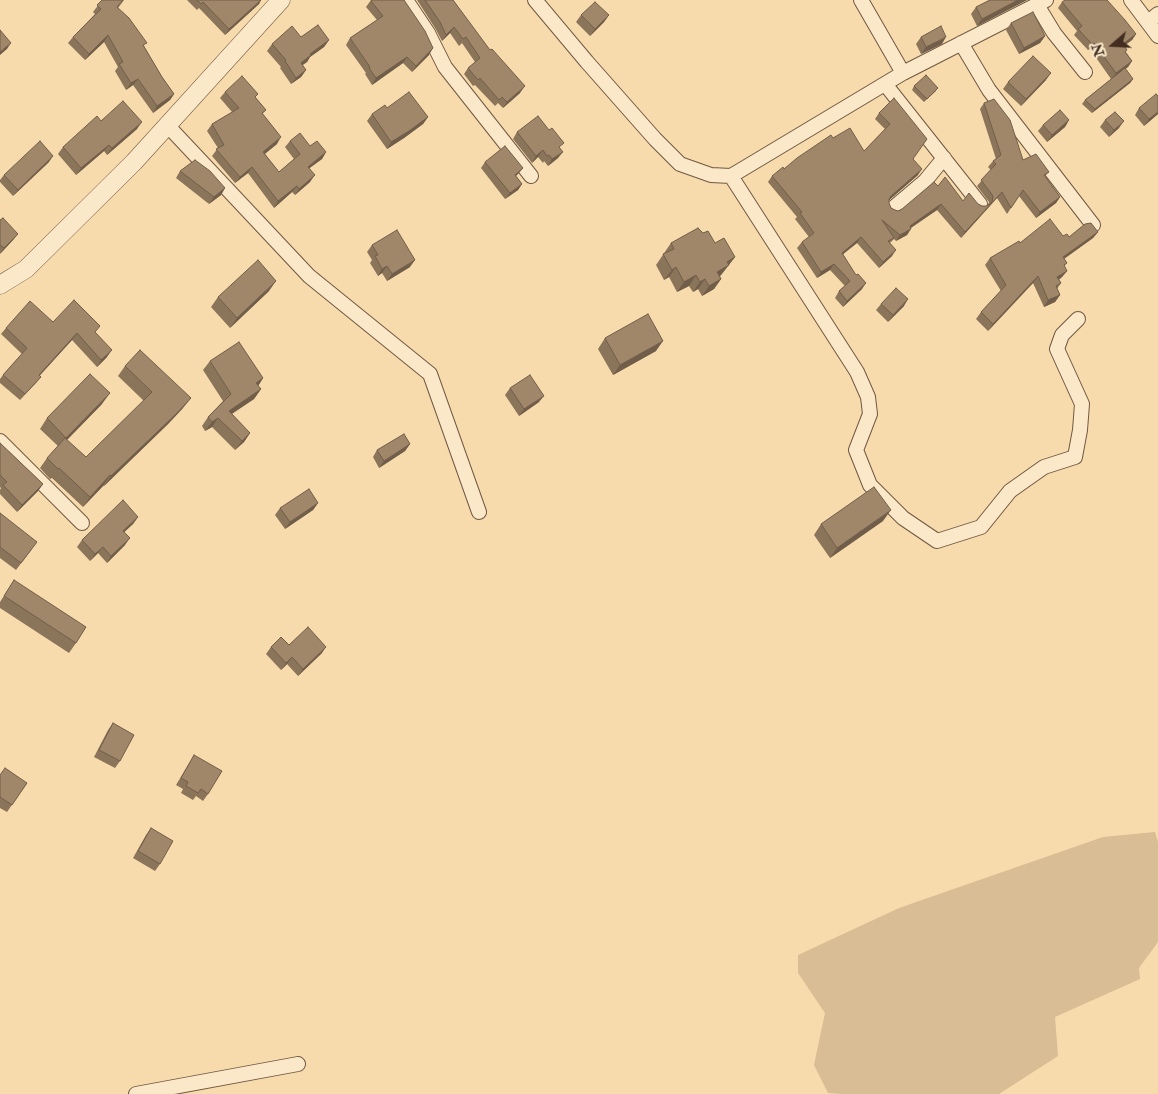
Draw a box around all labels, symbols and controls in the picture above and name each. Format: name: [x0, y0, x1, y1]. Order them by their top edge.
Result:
north arrow: [1088, 20, 1138, 70]
text: N: [1088, 41, 1108, 59]

